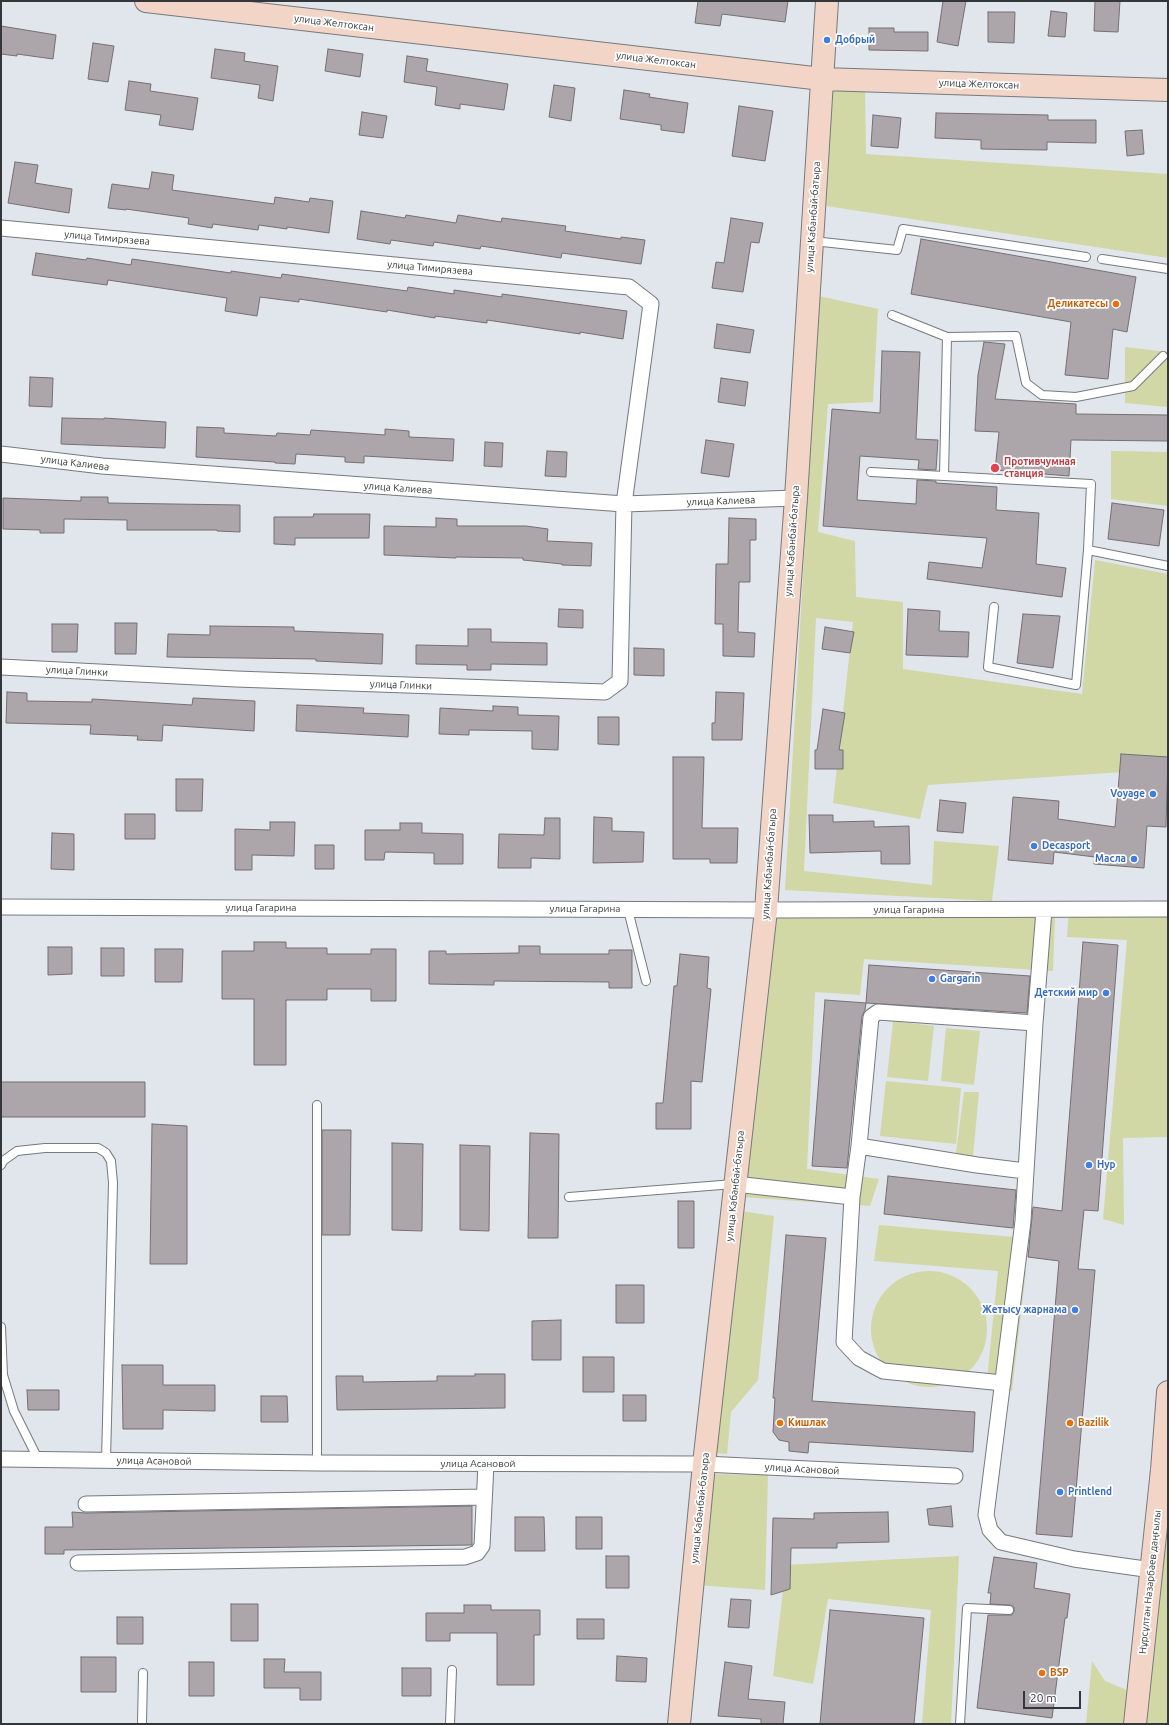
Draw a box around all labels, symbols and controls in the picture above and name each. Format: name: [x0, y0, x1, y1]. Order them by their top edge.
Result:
street label: улица Желтоксан: [293, 12, 375, 34]
place label: Добрый: [835, 34, 875, 46]
marker: Добрый: [822, 35, 832, 45]
street label: улица Желтоксан: [615, 49, 697, 71]
street label: улица Желтоксан: [939, 77, 1019, 91]
street label: улица Кабанбай-батыра: [803, 161, 823, 273]
street label: улица Тимирязева: [64, 228, 150, 248]
street label: улица Тимирязева: [387, 258, 473, 278]
place label: Деликатесы: [1047, 298, 1108, 310]
marker: Деликатесы: [1111, 299, 1121, 309]
street label: улица Калиева: [40, 453, 110, 473]
place label: Противчумная станция: [1004, 456, 1076, 480]
marker: Противчумная станция: [989, 462, 1001, 474]
street label: улица Калиева: [363, 480, 433, 496]
street label: улица Кабанбай-батыра: [782, 485, 802, 597]
street label: улица Калиева: [686, 494, 756, 508]
street label: улица Глинки: [46, 663, 108, 679]
street label: улица Глинки: [370, 678, 432, 692]
place label: Voyage: [1110, 788, 1145, 800]
marker: Voyage: [1148, 789, 1158, 799]
street label: улица Кабанбай-батыра: [759, 808, 779, 920]
place label: Decasport: [1042, 840, 1090, 852]
marker: Decasport: [1029, 841, 1039, 851]
place label: Масла: [1095, 853, 1126, 865]
marker: Масла: [1129, 854, 1139, 864]
street label: улица Гагарина: [226, 902, 296, 914]
street label: улица Гагарина: [550, 903, 620, 915]
street label: улица Гагарина: [874, 904, 944, 916]
place label: Gargarin: [940, 973, 980, 985]
marker: Gargarin: [927, 974, 937, 984]
place label: Детский мир: [1034, 987, 1098, 999]
marker: Детский мир: [1101, 988, 1111, 998]
street label: улица Кабанбай-батыра: [723, 1130, 747, 1242]
place label: Нур: [1097, 1159, 1116, 1171]
marker: Нур: [1084, 1160, 1094, 1170]
place label: Жетысу жарнама: [982, 1304, 1067, 1316]
marker: Жетысу жарнама: [1070, 1305, 1080, 1315]
place label: Кишлак: [788, 1417, 827, 1429]
place label: Bazilik: [1078, 1417, 1109, 1429]
marker: Кишлак: [775, 1418, 785, 1428]
marker: Bazilik: [1065, 1418, 1075, 1428]
street label: улица Кабанбай-батыра: [688, 1452, 712, 1564]
street label: улица Асановой: [116, 1454, 192, 1468]
street label: улица Асановой: [441, 1458, 515, 1470]
street label: улица Асановой: [764, 1461, 840, 1477]
place label: Printlend: [1068, 1486, 1112, 1498]
marker: Printlend: [1055, 1487, 1065, 1497]
street label: Нұрсұлтан Назарбаев даңғылы: [1136, 1509, 1164, 1655]
place label: BSP: [1050, 1667, 1069, 1679]
marker: BSP: [1037, 1668, 1047, 1678]
scale bar: [1025, 1683, 1083, 1709]
text: 20 m: [1030, 1691, 1057, 1704]

